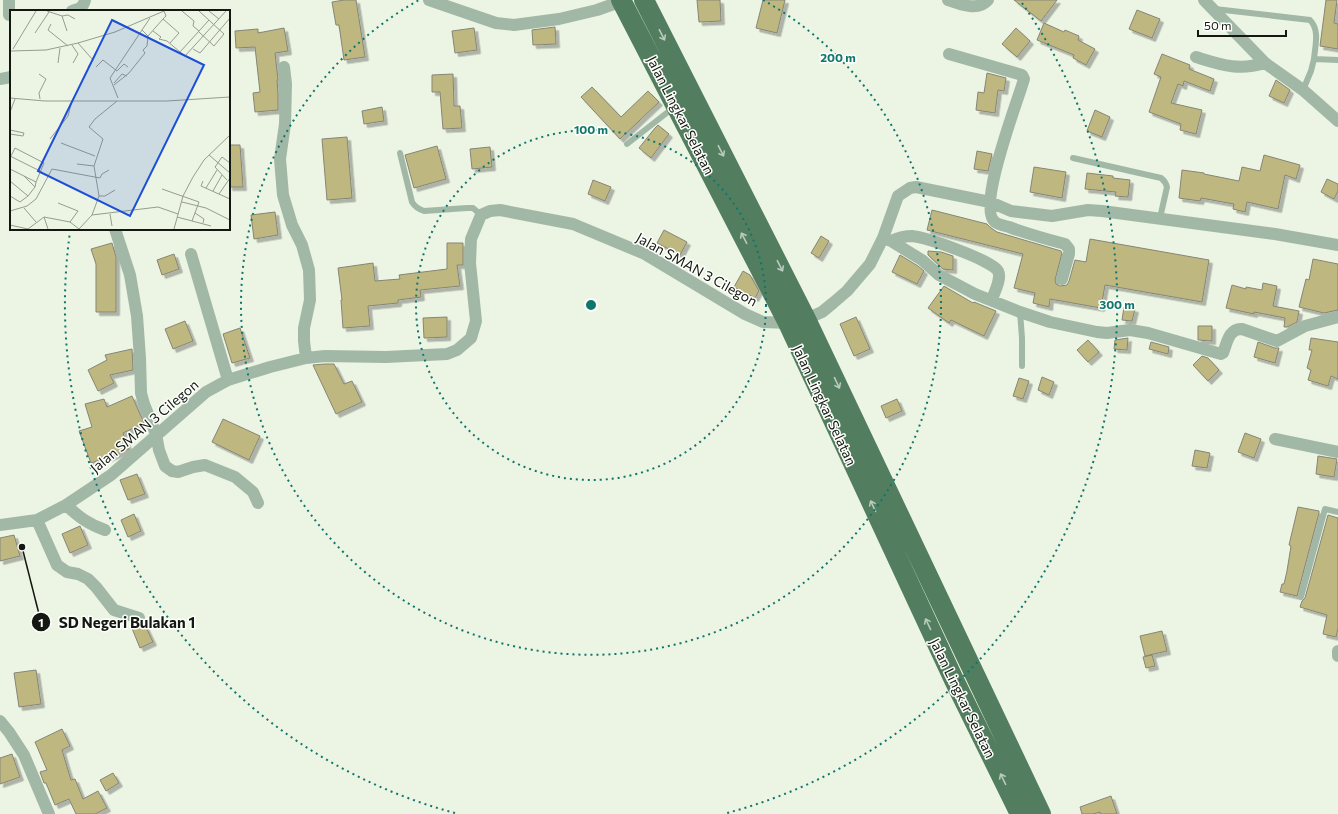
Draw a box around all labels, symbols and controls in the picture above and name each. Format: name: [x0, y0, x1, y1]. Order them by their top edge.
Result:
inset map: [10, 10, 230, 230]
scale bar: [1198, 12, 1286, 38]
text: 50 m: [1204, 18, 1232, 32]
one-way arrow: [658, 29, 666, 41]
text: 200 m: [820, 50, 856, 64]
street label: Jalan Lingkar Selatan: [644, 53, 718, 177]
text: 100 m: [574, 122, 608, 136]
one-way arrow: [717, 144, 725, 156]
street label: Jalan SMAN 3 Cilegon: [633, 229, 761, 309]
one-way arrow: [740, 233, 747, 245]
one-way arrow: [777, 260, 784, 272]
text: 300 m: [1099, 297, 1135, 311]
centre of rings: [584, 298, 598, 312]
street label: Jalan Lingkar Selatan: [790, 342, 860, 468]
street label: Jalan SMAN 3 Cilegon: [86, 376, 202, 476]
one-way arrow: [834, 377, 841, 389]
one-way arrow: [869, 501, 876, 513]
callout: SD Negeri Bulakan 1: [31, 609, 203, 636]
text: SD Negeri Bulakan 1: [59, 613, 195, 631]
text: 1: [38, 615, 44, 629]
one-way arrow: [924, 619, 931, 631]
street label: Jalan Lingkar Selatan: [927, 635, 999, 761]
one-way arrow: [998, 773, 1006, 785]

